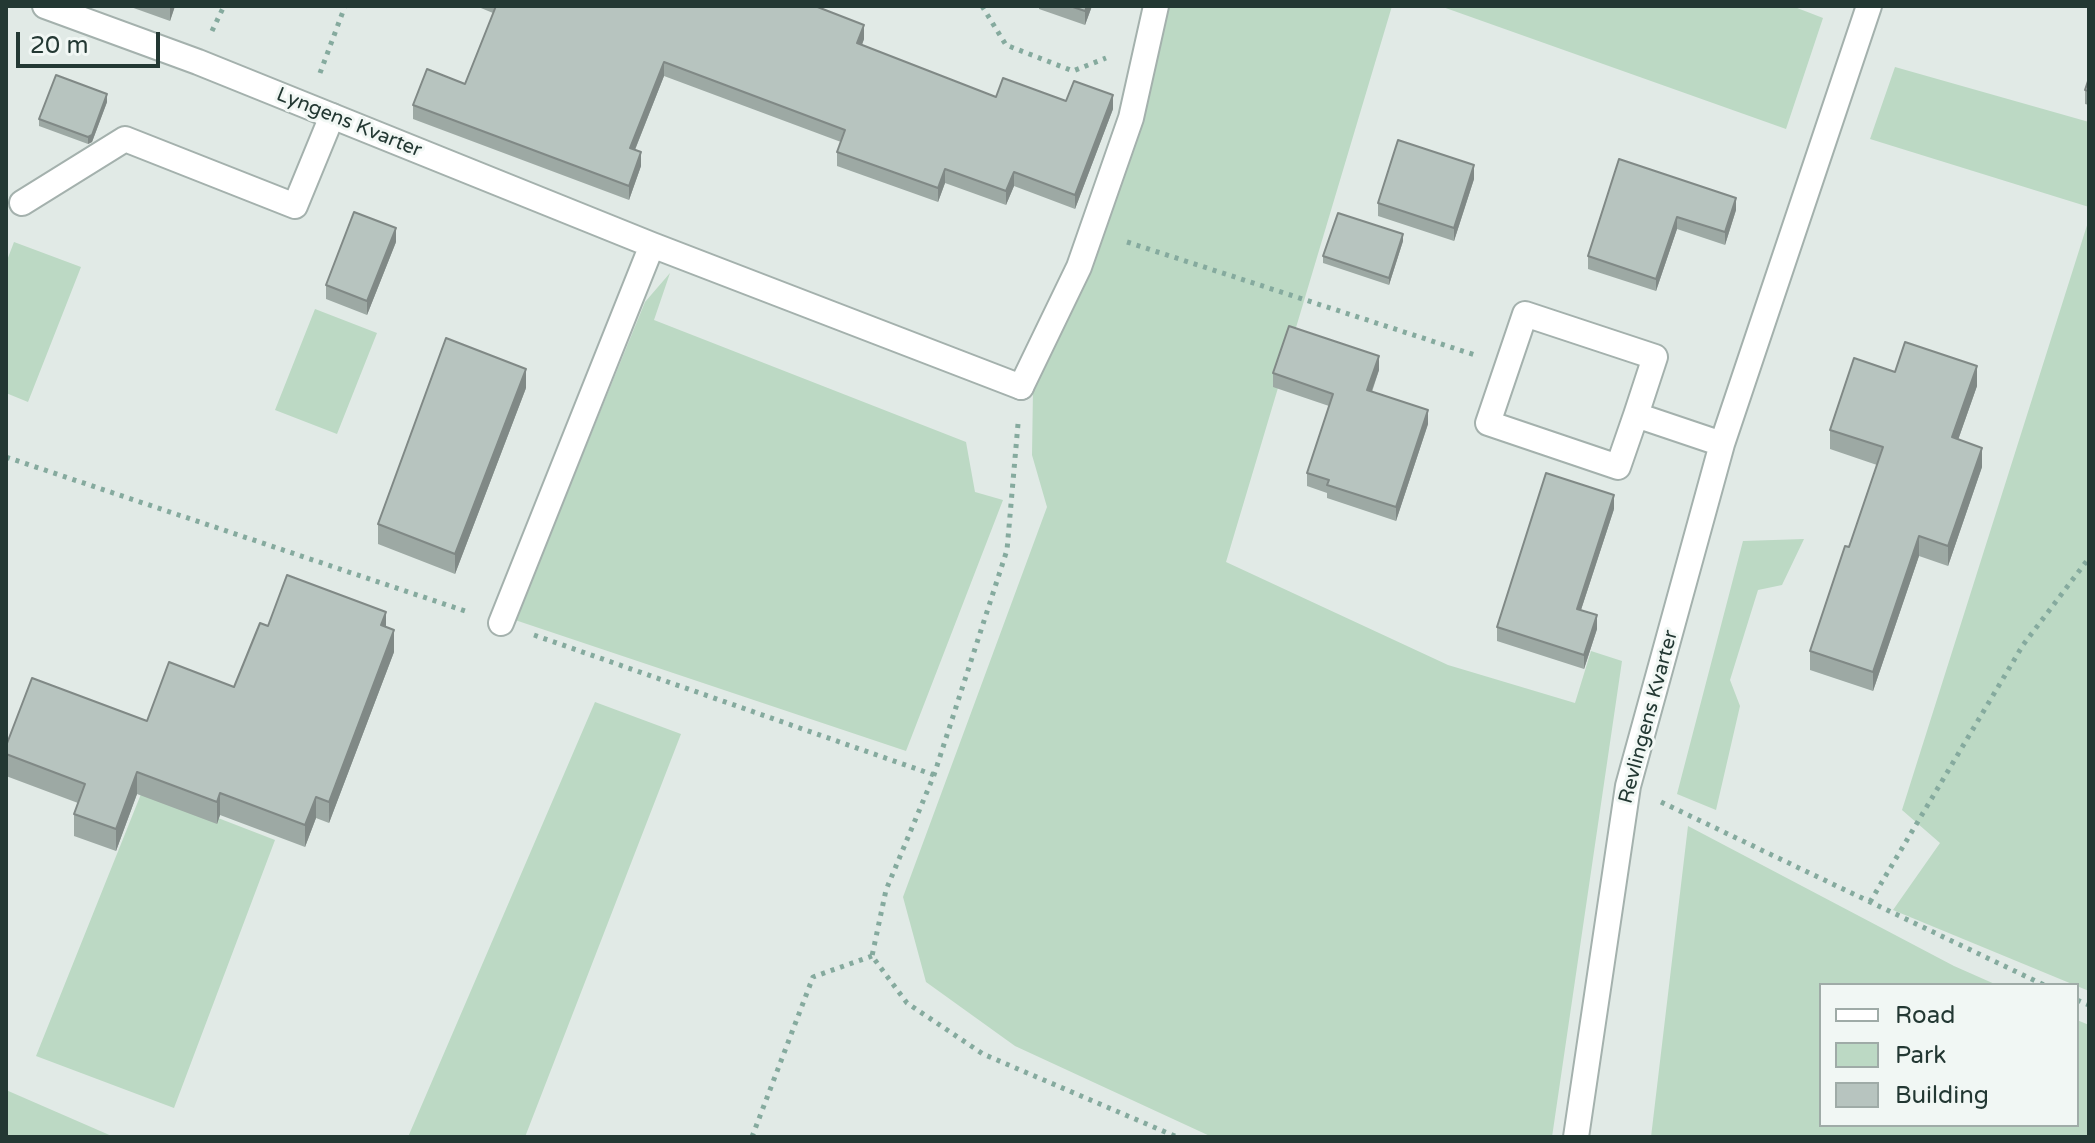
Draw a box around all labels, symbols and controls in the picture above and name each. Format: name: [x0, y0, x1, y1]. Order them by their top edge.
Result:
scale bar: [20, 16, 164, 66]
text: 20 m: [30, 31, 88, 60]
street label: Lyngens Kvarter: [273, 83, 425, 163]
street label: Revlingens Kvarter: [1614, 628, 1684, 806]
legend: [1819, 983, 2079, 1127]
text: Road: [1895, 1001, 1955, 1030]
text: Park: [1895, 1041, 1946, 1070]
text: Building: [1895, 1081, 1989, 1110]

